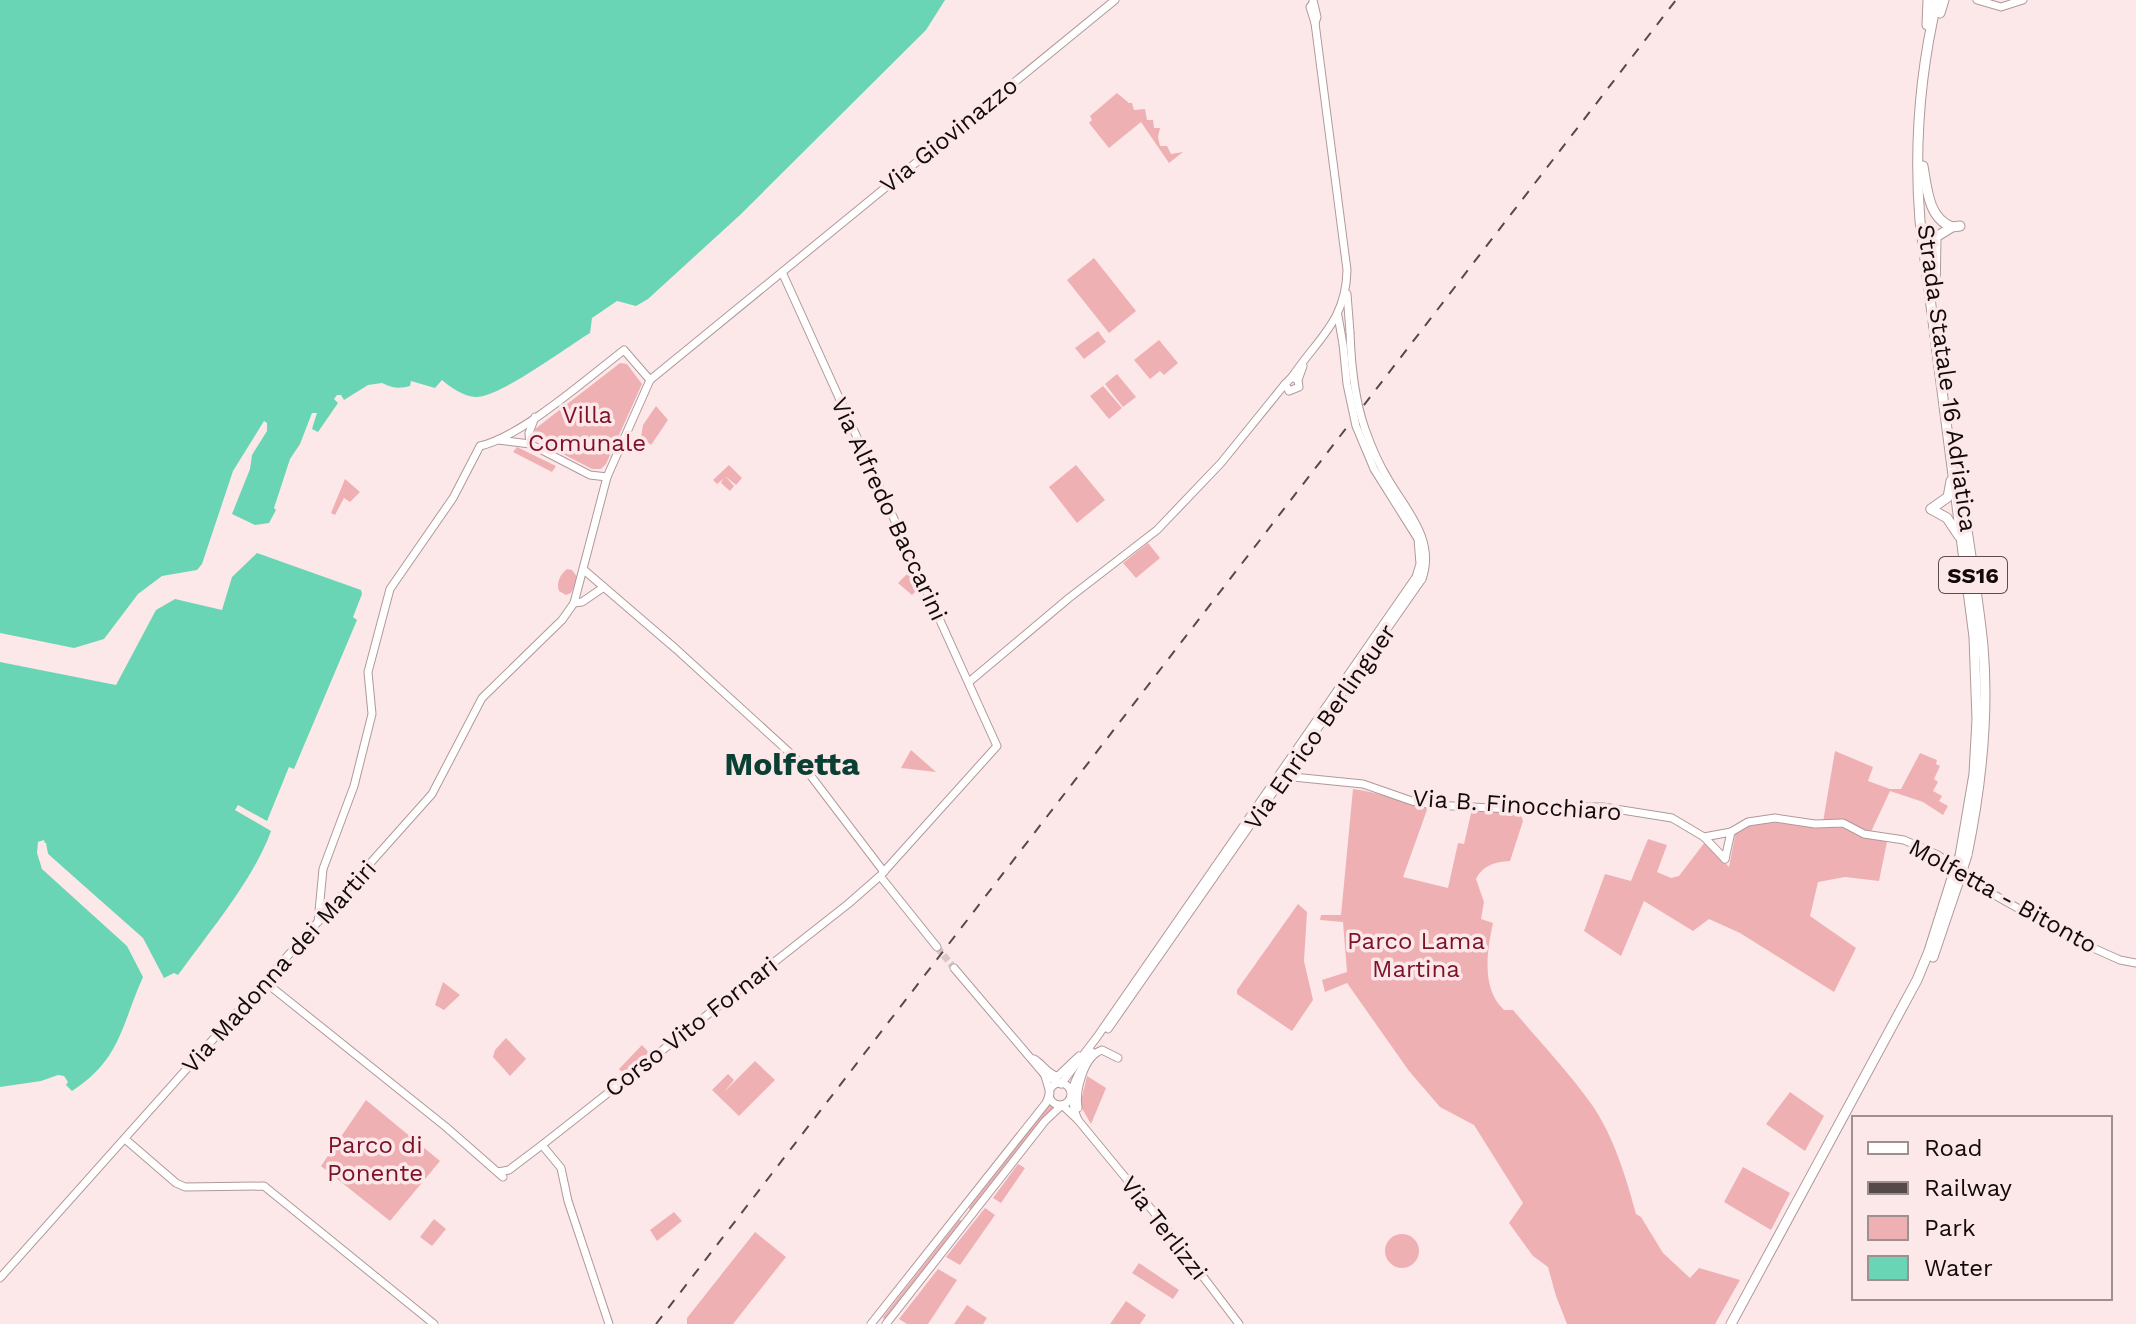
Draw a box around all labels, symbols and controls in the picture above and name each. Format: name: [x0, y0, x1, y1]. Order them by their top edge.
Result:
street label: Via Giovinazzo: [875, 71, 1023, 199]
street label: Strada Statale 16 Adriatica: [1912, 222, 1982, 534]
street label: Via Alfredo Baccarini: [825, 393, 953, 625]
park label: Villa Comunale: [528, 401, 646, 457]
road number: SS16: [1939, 557, 2007, 593]
street label: Via Enrico Berlinguer: [1238, 619, 1402, 835]
district label: Molfetta: [724, 745, 860, 783]
street label: Via B. Finocchiaro: [1412, 784, 1622, 826]
street label: Molfetta - Bitonto: [1904, 833, 2102, 959]
street label: Via Madonna dei Martiri: [176, 855, 382, 1079]
park label: Parco Lama Martina: [1347, 927, 1485, 983]
street label: Corso Vito Fornari: [599, 951, 783, 1103]
legend: [1852, 1116, 2112, 1300]
park label: Parco di Ponente: [327, 1131, 423, 1187]
text: Road: [1924, 1134, 1983, 1162]
street label: Via Terlizzi: [1115, 1171, 1213, 1285]
text: Railway: [1924, 1174, 2013, 1202]
text: Park: [1924, 1214, 1976, 1242]
text: Water: [1924, 1254, 1993, 1282]

